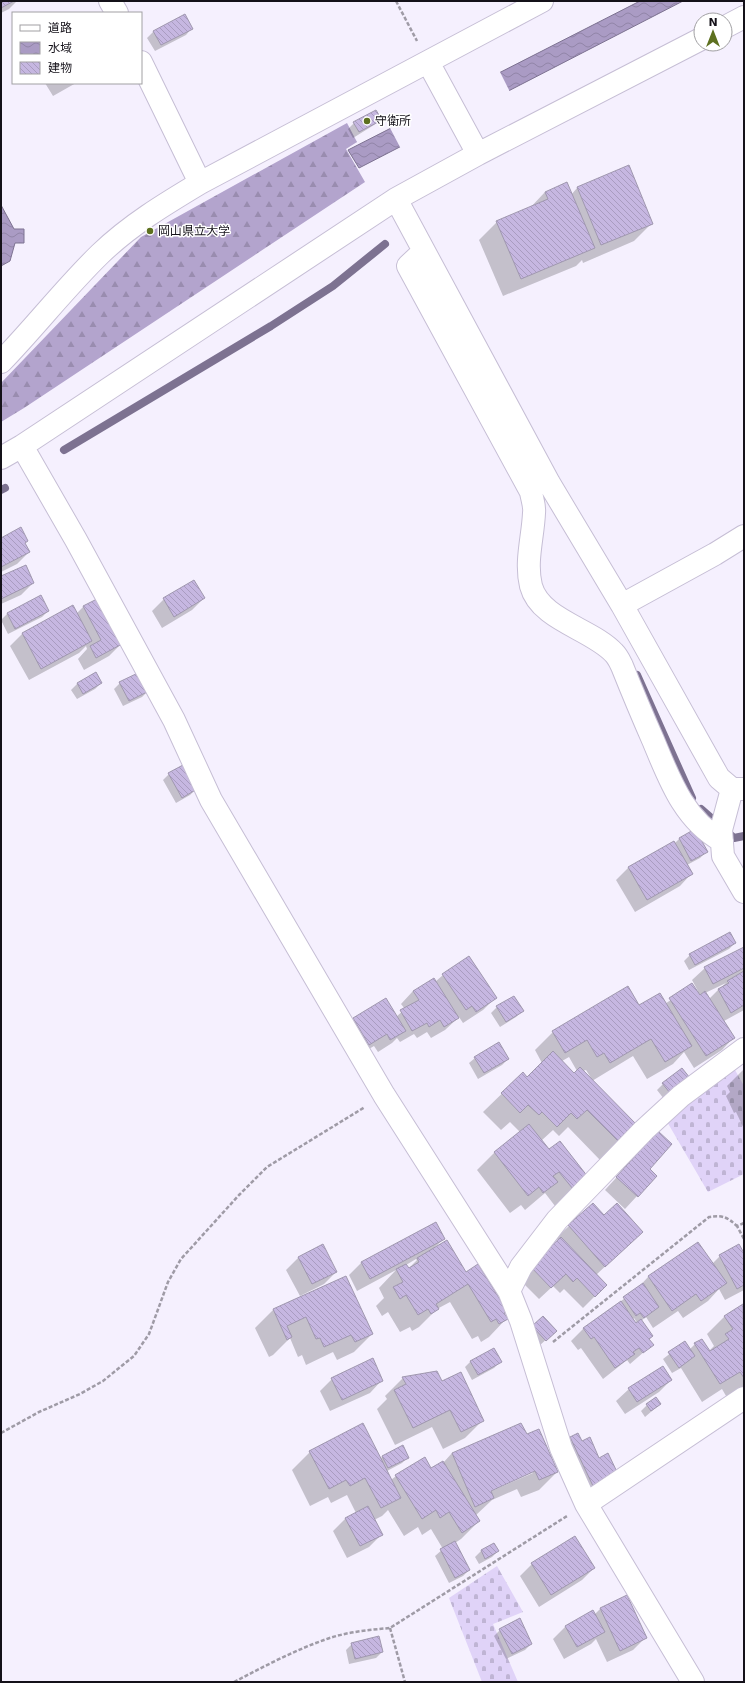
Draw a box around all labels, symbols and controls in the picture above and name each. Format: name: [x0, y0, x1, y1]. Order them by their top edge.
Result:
legend: [12, 12, 142, 84]
north arrow: [693, 12, 733, 52]
text: N: [708, 16, 718, 29]
text: 道路: [48, 21, 72, 35]
text: 水域: [48, 41, 72, 55]
text: 建物: [48, 61, 72, 75]
place label: 守衛所: [375, 114, 411, 128]
marker: 守衛所: [362, 116, 372, 126]
place label: 岡山県立大学: [158, 224, 230, 238]
marker: 岡山県立大学: [145, 226, 155, 236]

